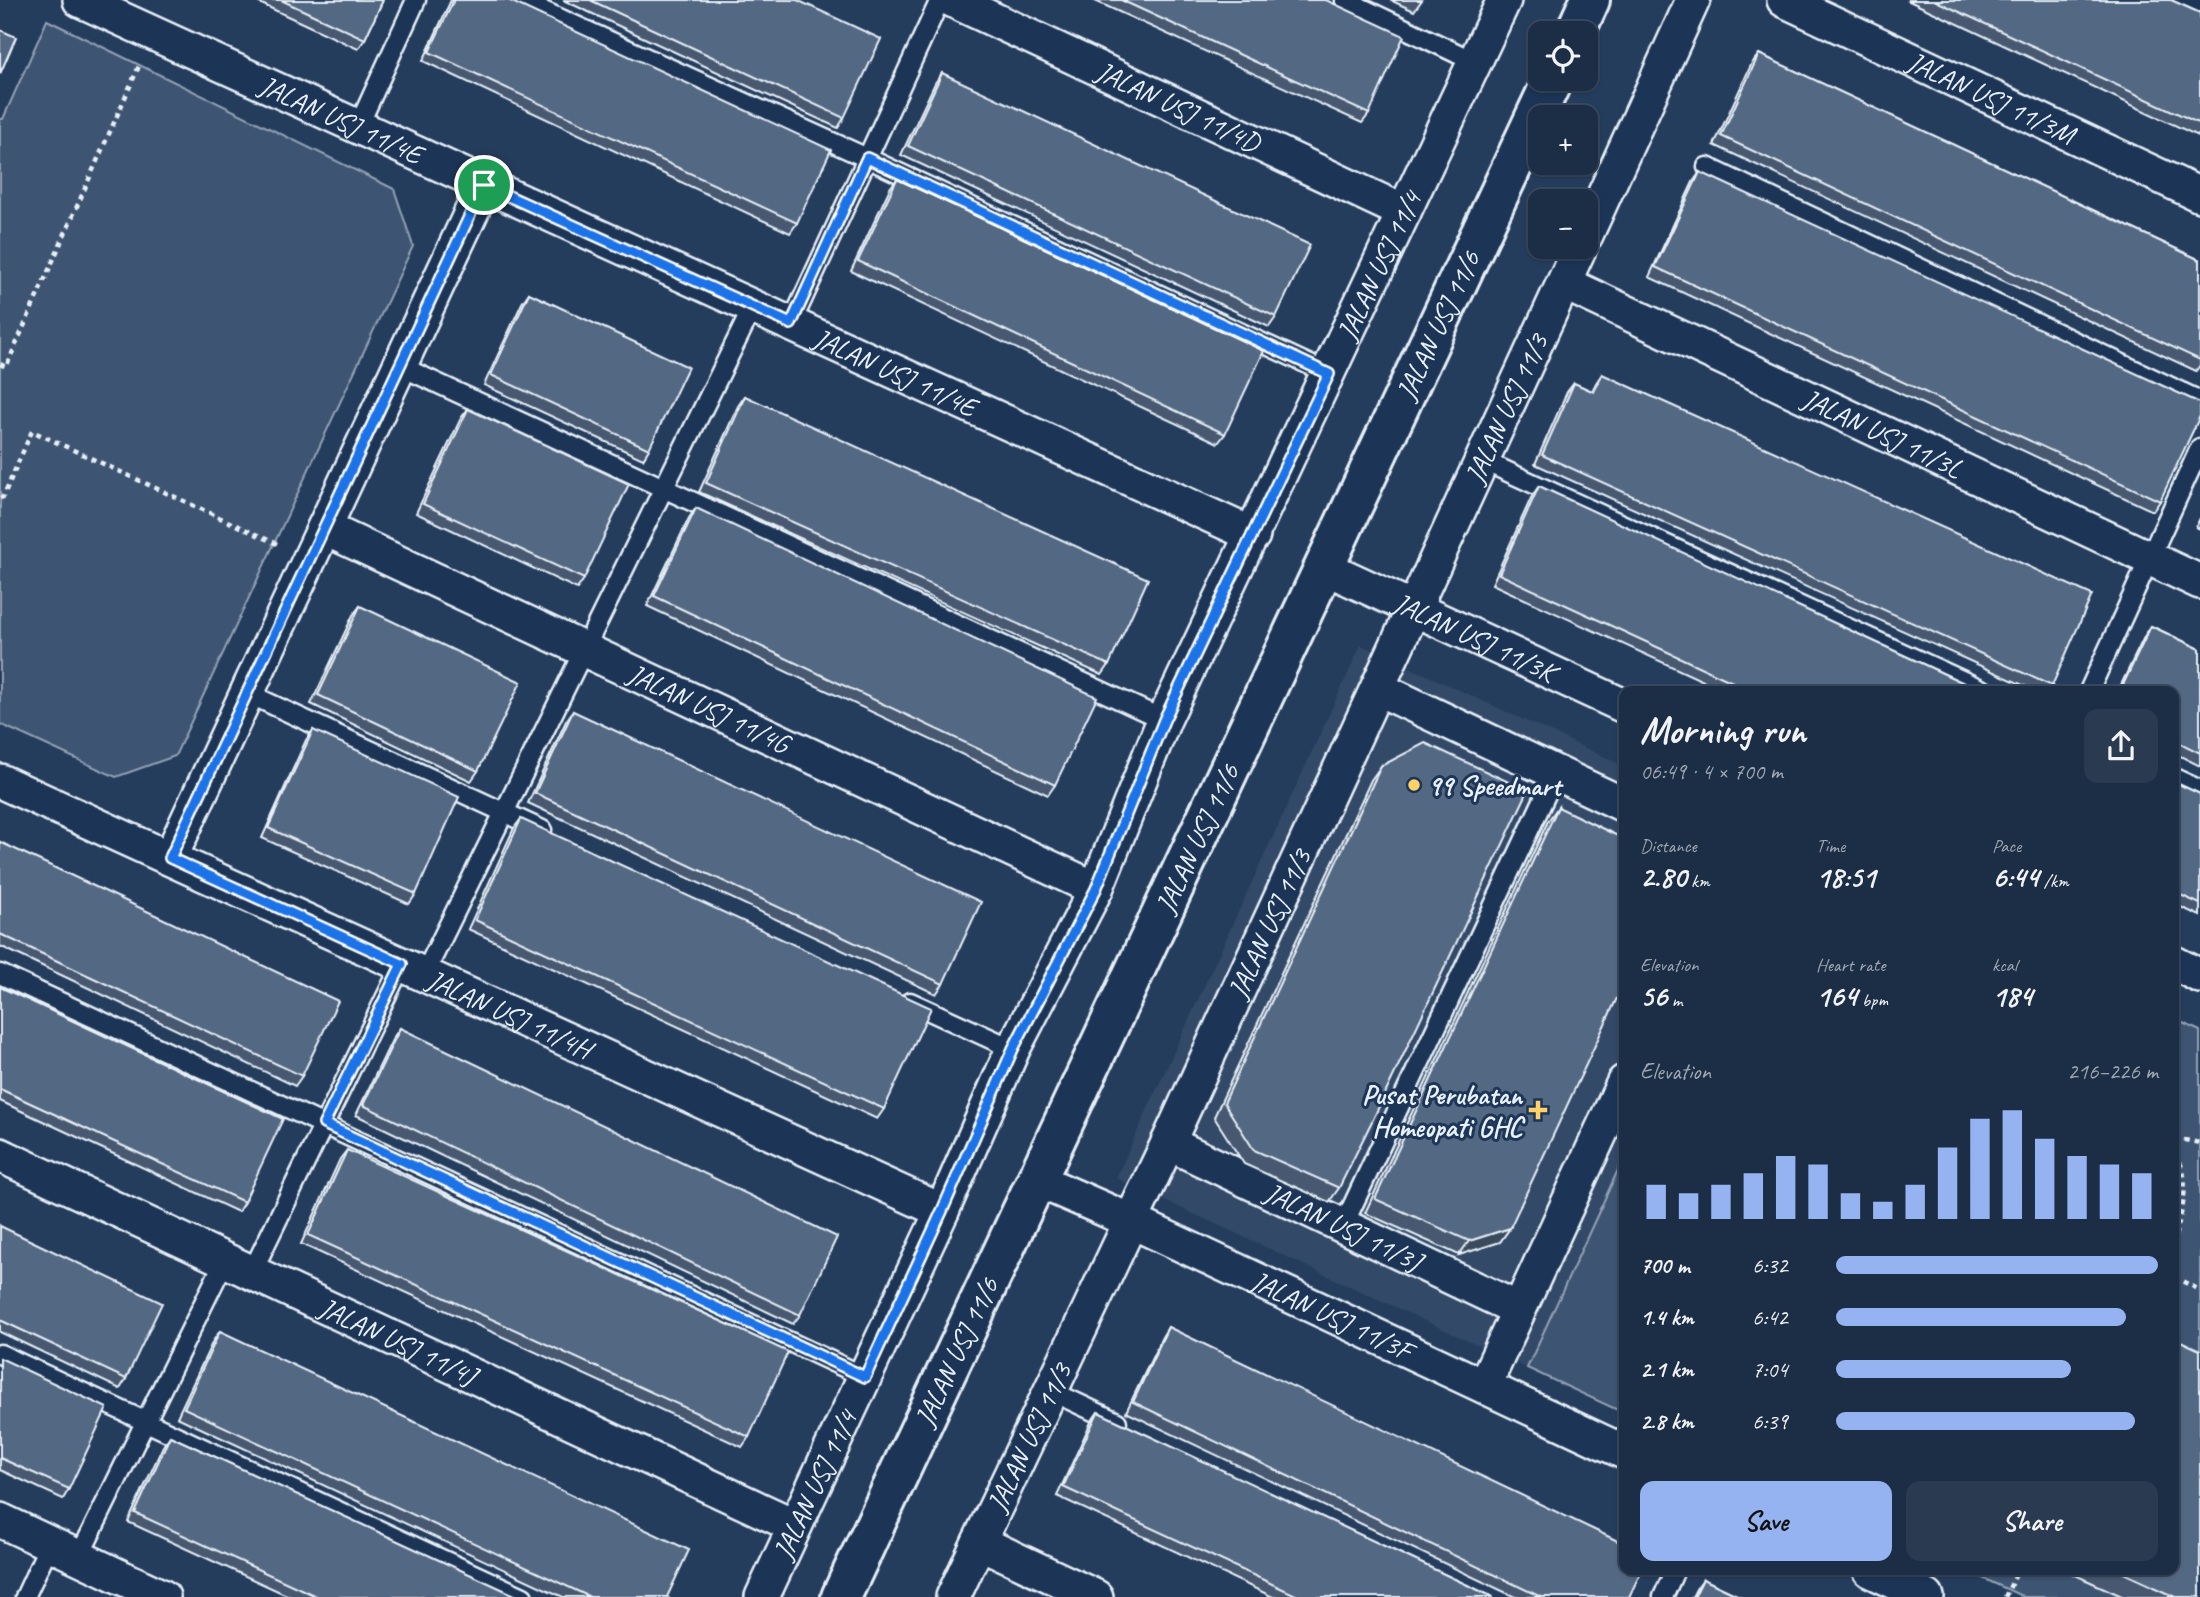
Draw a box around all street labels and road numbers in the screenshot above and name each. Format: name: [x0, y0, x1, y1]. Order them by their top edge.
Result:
street label: JALAN USJ 11/3M: [1901, 42, 2083, 152]
street label: JALAN USJ 11/4D: [1089, 52, 1268, 161]
street label: JALAN USJ 11/4E: [253, 66, 431, 173]
street label: JALAN USJ 11/4: [1328, 183, 1430, 347]
street label: JALAN USJ 11/6: [1387, 244, 1488, 407]
street label: JALAN USJ 11/4E: [807, 319, 985, 425]
street label: JALAN USJ 11/3: [1456, 326, 1556, 490]
street label: JALAN USJ 11/3L: [1796, 379, 1969, 486]
street label: JALAN USJ 11/3K: [1387, 584, 1566, 692]
street label: JALAN USJ 11/4G: [621, 655, 798, 762]
street label: JALAN USJ 11/6: [1146, 757, 1247, 920]
street label: JALAN USJ 11/3: [1219, 841, 1319, 1005]
street label: JALAN USJ 11/4H: [420, 960, 600, 1068]
street label: JALAN USJ 11/3J: [1258, 1173, 1431, 1280]
street label: JALAN USJ 11/3F: [1244, 1262, 1423, 1370]
street label: JALAN USJ 11/6: [905, 1271, 1006, 1433]
street label: JALAN USJ 11/4J: [312, 1288, 486, 1394]
street label: JALAN USJ 11/3: [978, 1355, 1080, 1519]
street label: JALAN USJ 11/4: [764, 1403, 865, 1566]

